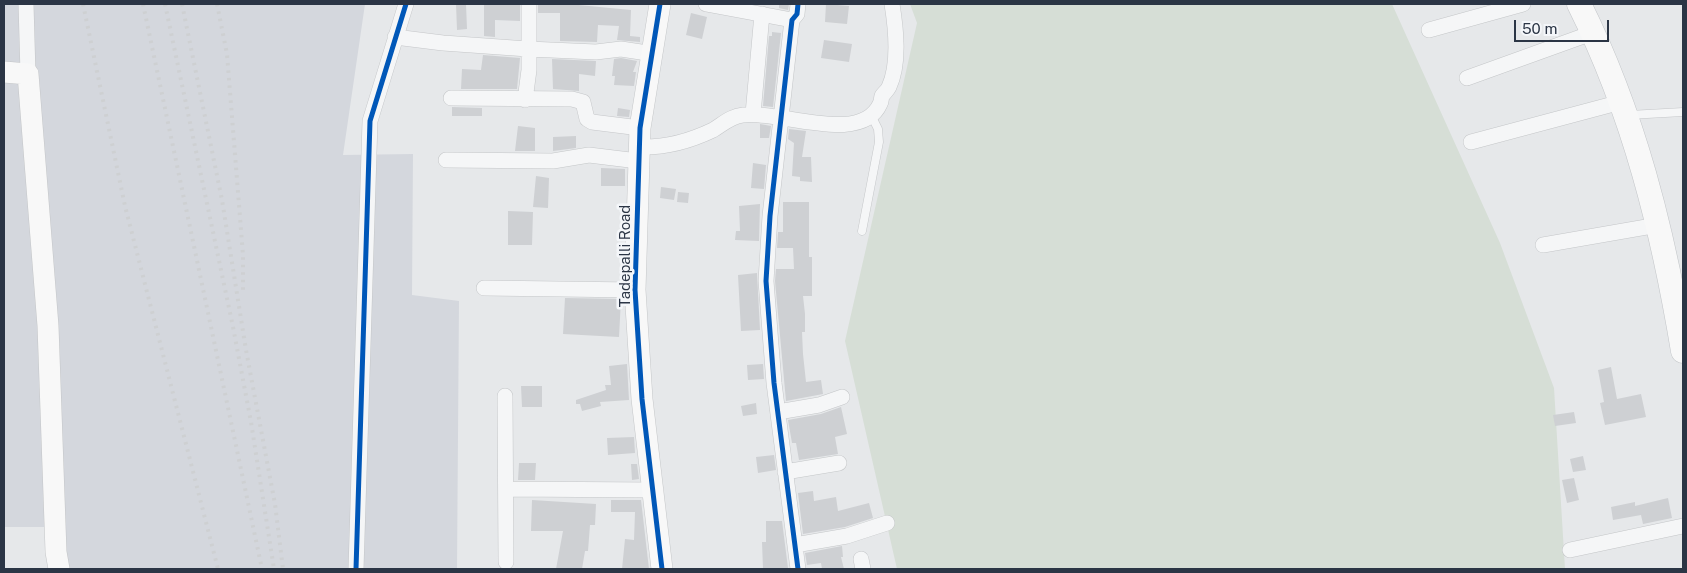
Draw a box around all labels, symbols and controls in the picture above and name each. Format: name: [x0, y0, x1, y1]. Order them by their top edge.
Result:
scale bar: [1517, 10, 1612, 42]
text: 50 m: [1522, 20, 1557, 37]
street label: Tadepalli Road: [616, 205, 634, 307]

